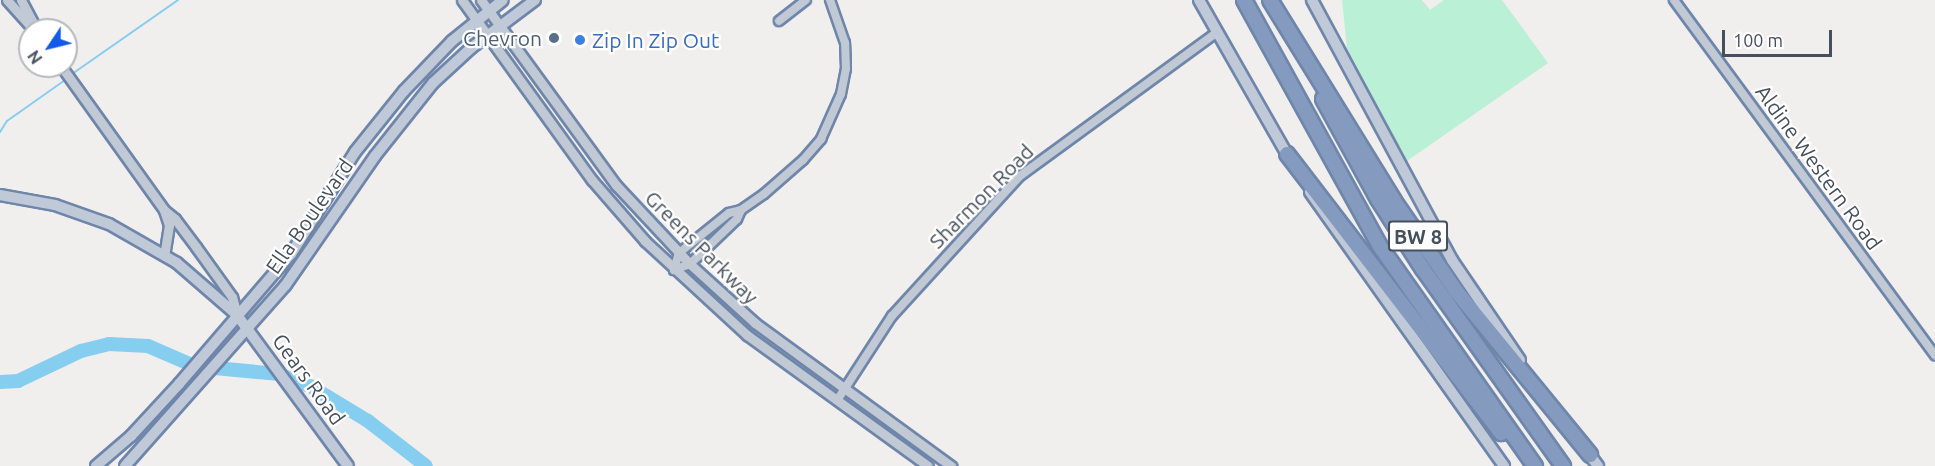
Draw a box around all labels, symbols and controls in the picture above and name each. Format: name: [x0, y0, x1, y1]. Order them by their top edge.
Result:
north arrow: [18, 18, 78, 78]
scale bar: [1725, 18, 1834, 56]
place label: Chevron: [463, 25, 542, 51]
place label: Zip In Zip Out: [592, 27, 719, 53]
text: 100 m: [1733, 30, 1783, 50]
marker: Chevron: [547, 31, 561, 45]
marker: Zip In Zip Out: [573, 33, 587, 47]
text: N: [24, 47, 46, 67]
street label: Aldine Western Road: [1751, 80, 1887, 254]
street label: Sharmon Road: [924, 139, 1038, 253]
street label: Ella Boulevard: [260, 154, 358, 278]
street label: Greens Parkway: [640, 185, 764, 309]
road number: BW 8: [1388, 219, 1448, 253]
street label: Gears Road: [267, 328, 351, 430]

